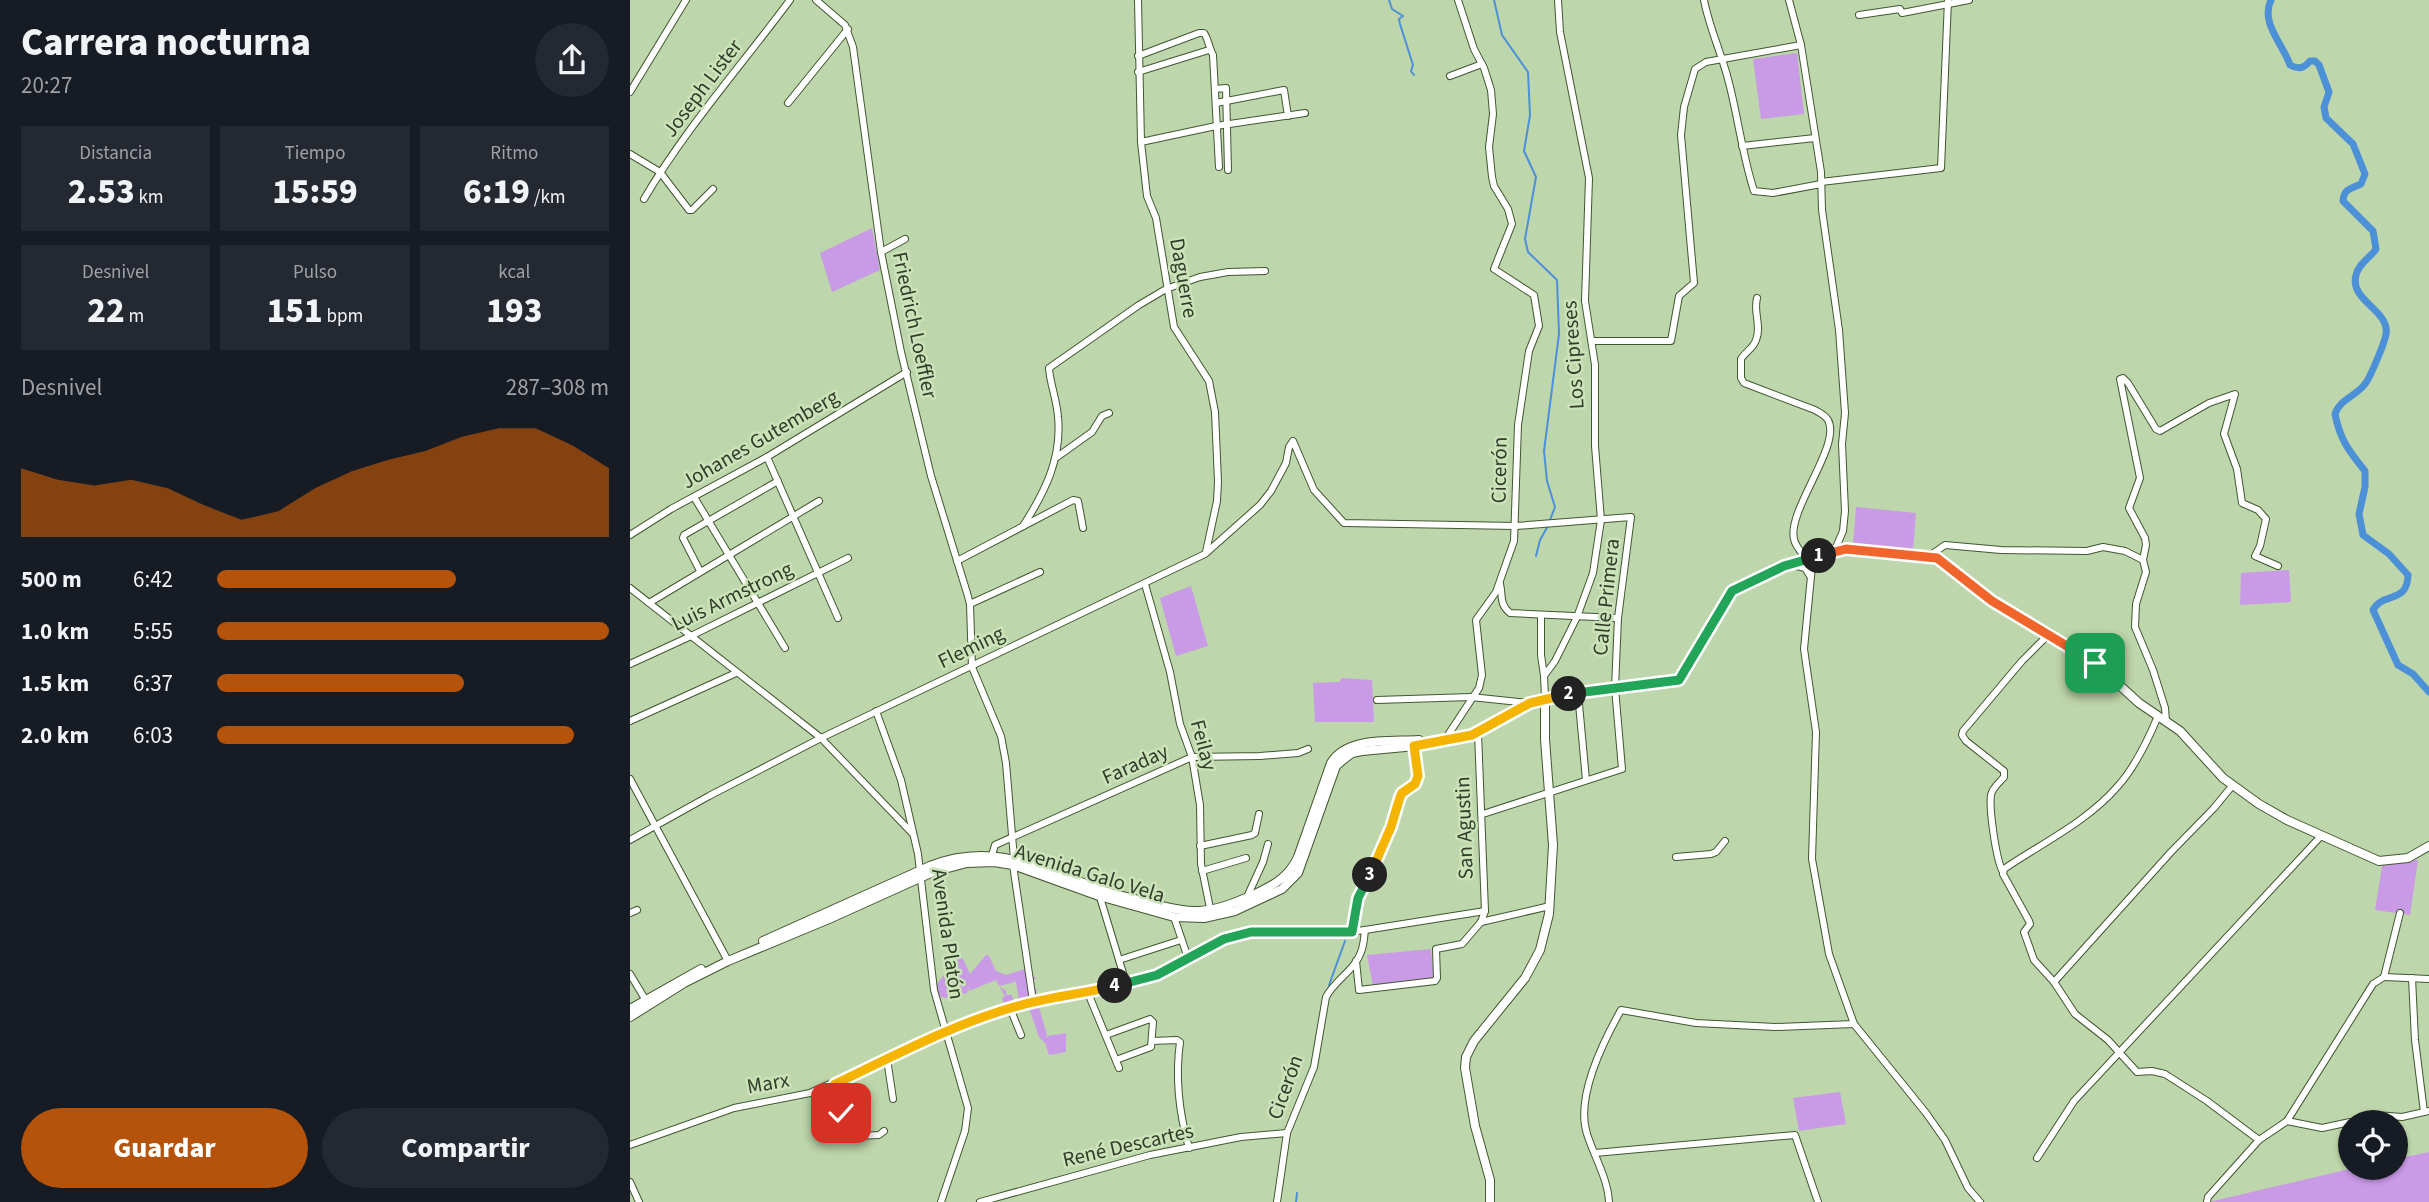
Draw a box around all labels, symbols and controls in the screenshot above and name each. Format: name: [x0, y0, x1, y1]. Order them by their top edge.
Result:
text: Carrera nocturna: [21, 16, 311, 70]
button: share: [535, 23, 609, 97]
street label: Joseph Lister: [655, 32, 749, 143]
text: 20:27: [21, 69, 72, 102]
text: Distancia: [79, 140, 152, 167]
text: Tiempo: [285, 140, 345, 167]
text: Ritmo: [490, 140, 538, 167]
text: 2.53: [68, 167, 135, 217]
text: 15:59: [272, 167, 358, 217]
text: 6:19: [463, 167, 530, 217]
text: km: [135, 184, 164, 211]
text: /km: [530, 184, 566, 211]
street label: Daguerre: [1162, 236, 1206, 320]
street label: Friedrich Loeffler: [885, 249, 945, 402]
text: Desnivel: [82, 259, 149, 286]
text: Pulso: [293, 259, 337, 286]
text: kcal: [498, 259, 530, 286]
text: 22: [87, 286, 125, 336]
text: 151: [267, 286, 323, 336]
text: 193: [486, 286, 542, 336]
street label: Los Cipreses: [1554, 300, 1592, 410]
text: m: [125, 303, 144, 330]
text: bpm: [323, 303, 363, 330]
text: Desnivel: [21, 371, 102, 404]
text: 287–308 m: [506, 371, 609, 404]
street label: Johanes Gutemberg: [676, 382, 845, 496]
street label: Cicerón: [1483, 436, 1515, 504]
street label: Calle Primera: [1585, 537, 1627, 657]
pin: 1: [1802, 538, 1836, 574]
text: 1: [1813, 542, 1824, 569]
street label: Luis Armstrong: [666, 553, 798, 638]
text: 500 m: [21, 563, 82, 596]
text: 6:42: [133, 563, 173, 596]
text: 1.0 km: [21, 615, 89, 648]
text: 5:55: [133, 615, 173, 648]
street label: Fleming: [933, 618, 1010, 676]
pin: [2065, 633, 2125, 693]
icon: arrive: [2076, 644, 2114, 682]
text: 1.5 km: [21, 667, 89, 700]
text: 6:37: [133, 667, 173, 700]
pin: 2: [1552, 676, 1586, 712]
text: 2: [1563, 680, 1574, 707]
street label: Feilay: [1183, 716, 1225, 774]
text: 2.0 km: [21, 719, 89, 752]
text: 6:03: [133, 719, 173, 752]
street label: Faraday: [1097, 736, 1173, 792]
street label: San Agustin: [1447, 776, 1481, 880]
street label: Avenida Galo Vela: [1011, 836, 1169, 910]
pin: 3: [1352, 858, 1388, 892]
text: 3: [1364, 861, 1375, 888]
street label: Avenida Platón: [924, 867, 972, 1001]
pin: 4: [1098, 968, 1133, 1004]
text: 4: [1109, 972, 1120, 999]
street label: Cicerón: [1260, 1051, 1310, 1123]
street label: Marx: [744, 1064, 792, 1101]
pin: [811, 1083, 871, 1143]
icon: check: [822, 1094, 860, 1132]
button: Guardar: [21, 1108, 308, 1188]
button: Compartir: [322, 1108, 609, 1188]
map controls: [2338, 1110, 2408, 1180]
button: locate: [2338, 1110, 2408, 1180]
street label: René Descartes: [1060, 1115, 1197, 1175]

